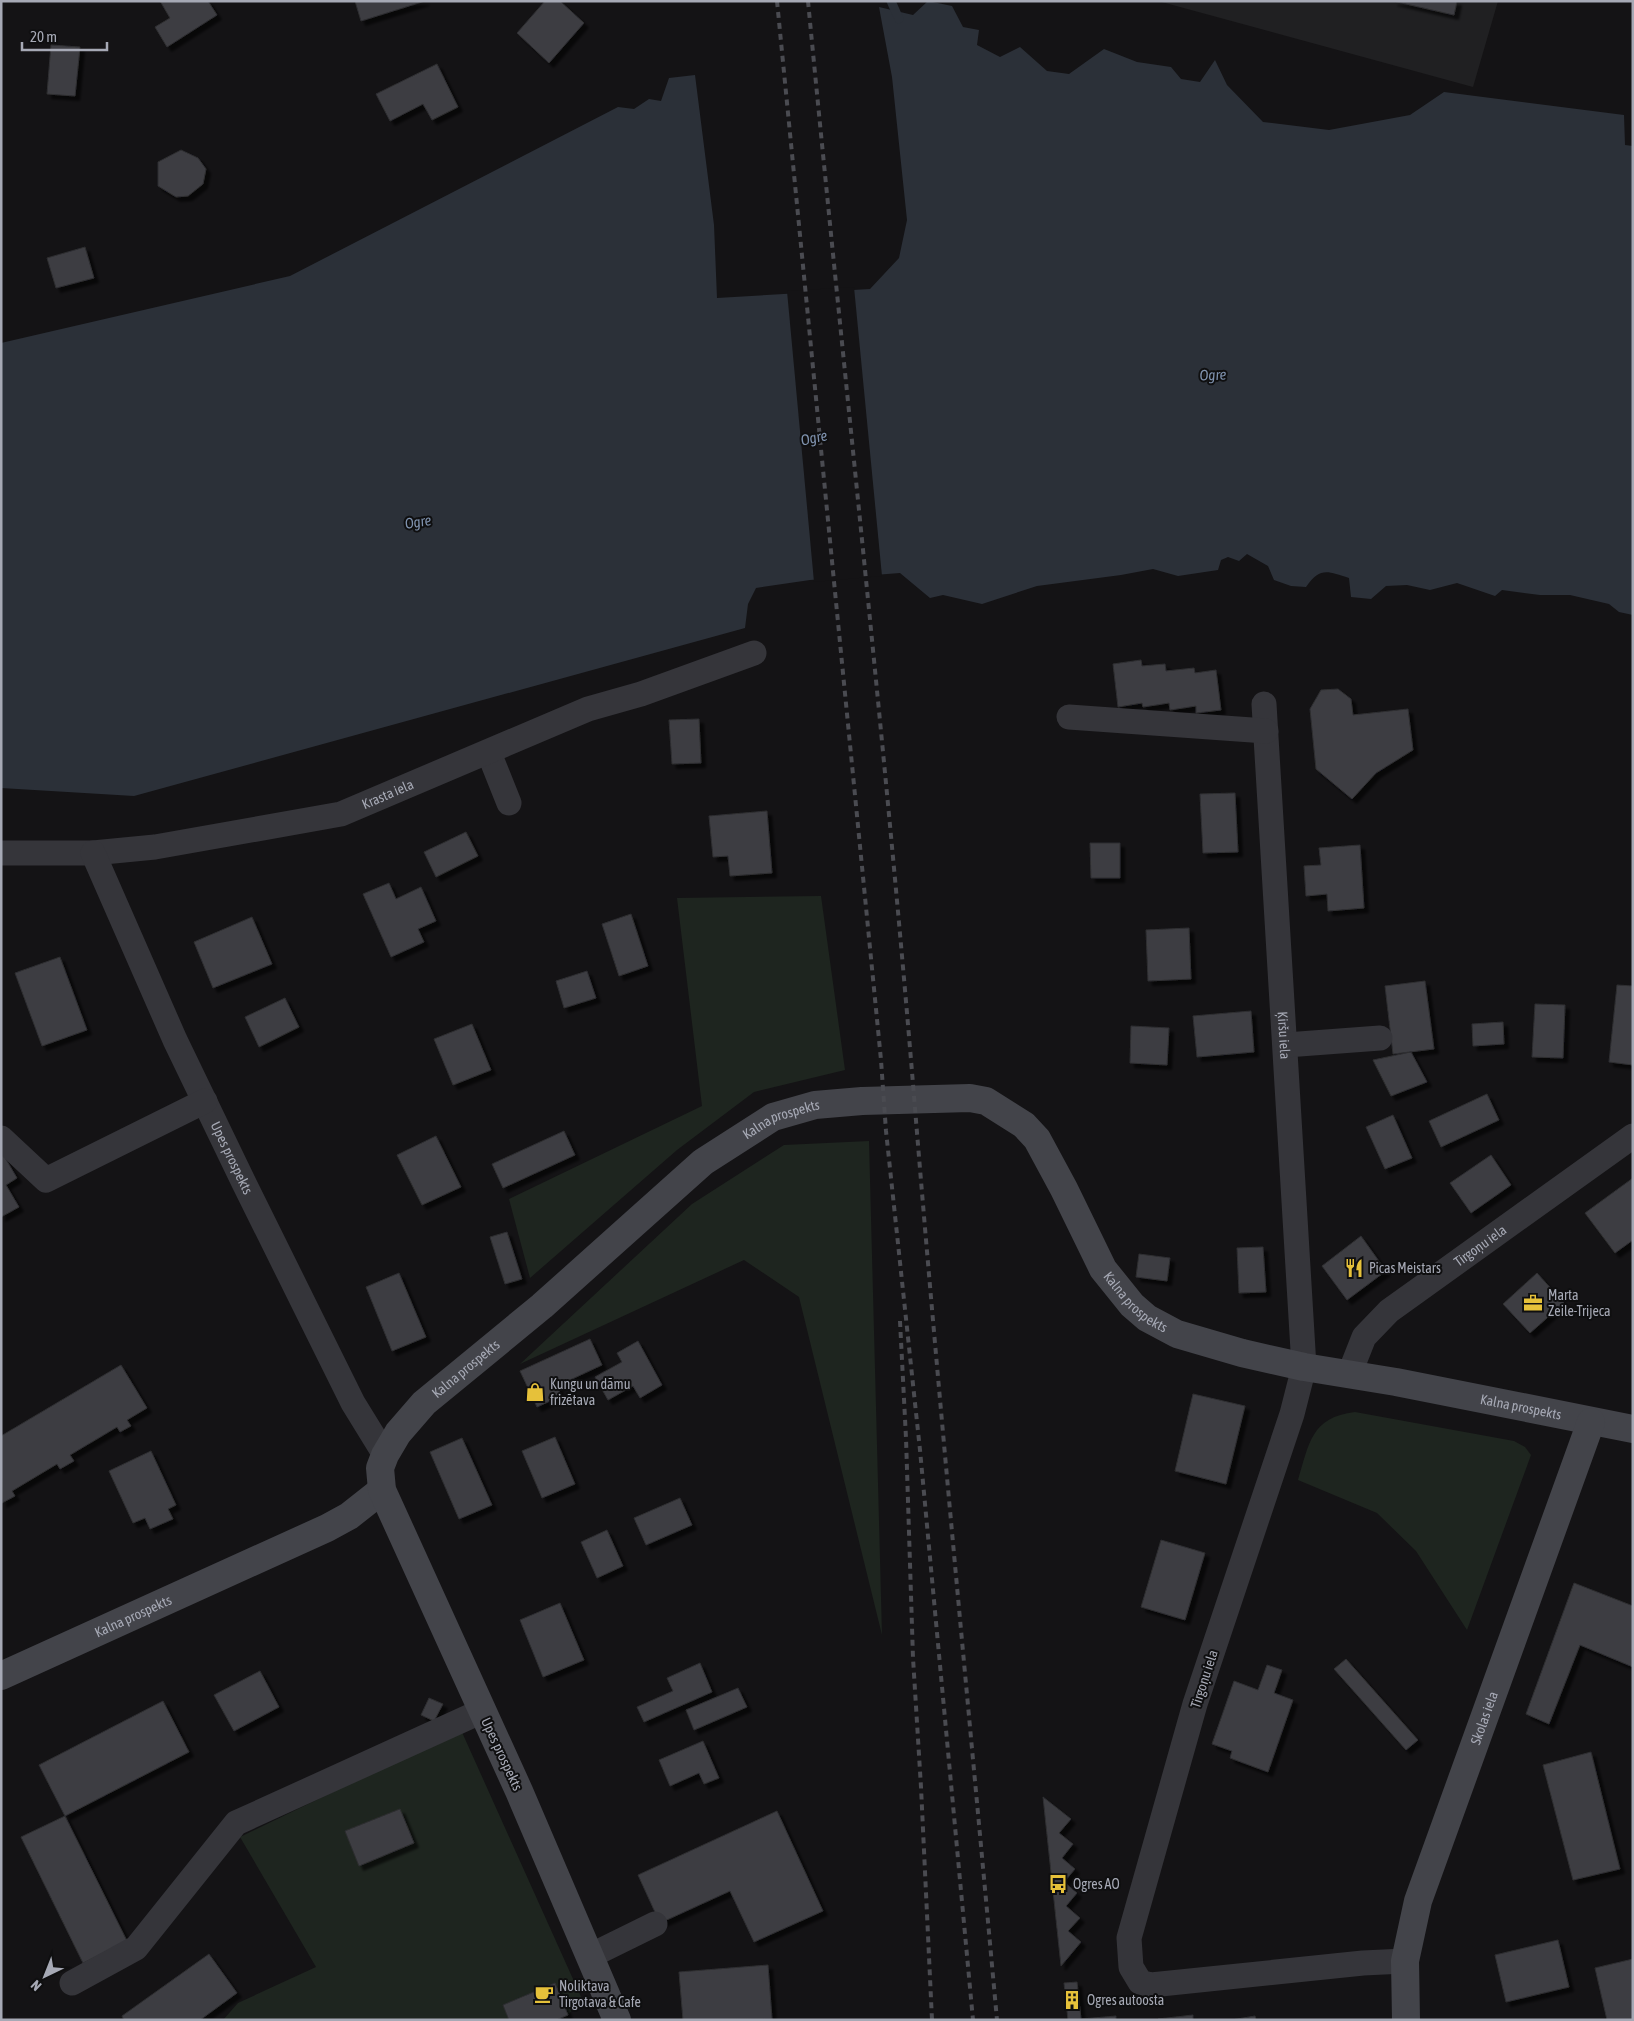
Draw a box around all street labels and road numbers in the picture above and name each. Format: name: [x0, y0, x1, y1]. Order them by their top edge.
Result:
street label: Krasta iela: [360, 776, 416, 812]
street label: Ķiršu iela: [1275, 1011, 1293, 1060]
street label: Kalna prospekts: [740, 1097, 820, 1142]
street label: Upes prospekts: [208, 1119, 256, 1197]
street label: Tirgoņu iela: [1451, 1222, 1509, 1270]
street label: Kalna prospekts: [1100, 1268, 1170, 1335]
street label: Kalna prospekts: [429, 1336, 503, 1401]
street label: Kalna prospekts: [1479, 1391, 1563, 1423]
street label: Kalna prospekts: [92, 1592, 174, 1640]
street label: Tirgoņu iela: [1187, 1648, 1221, 1710]
street label: Skolas iela: [1467, 1689, 1501, 1747]
street label: Upes prospekts: [478, 1715, 526, 1793]

